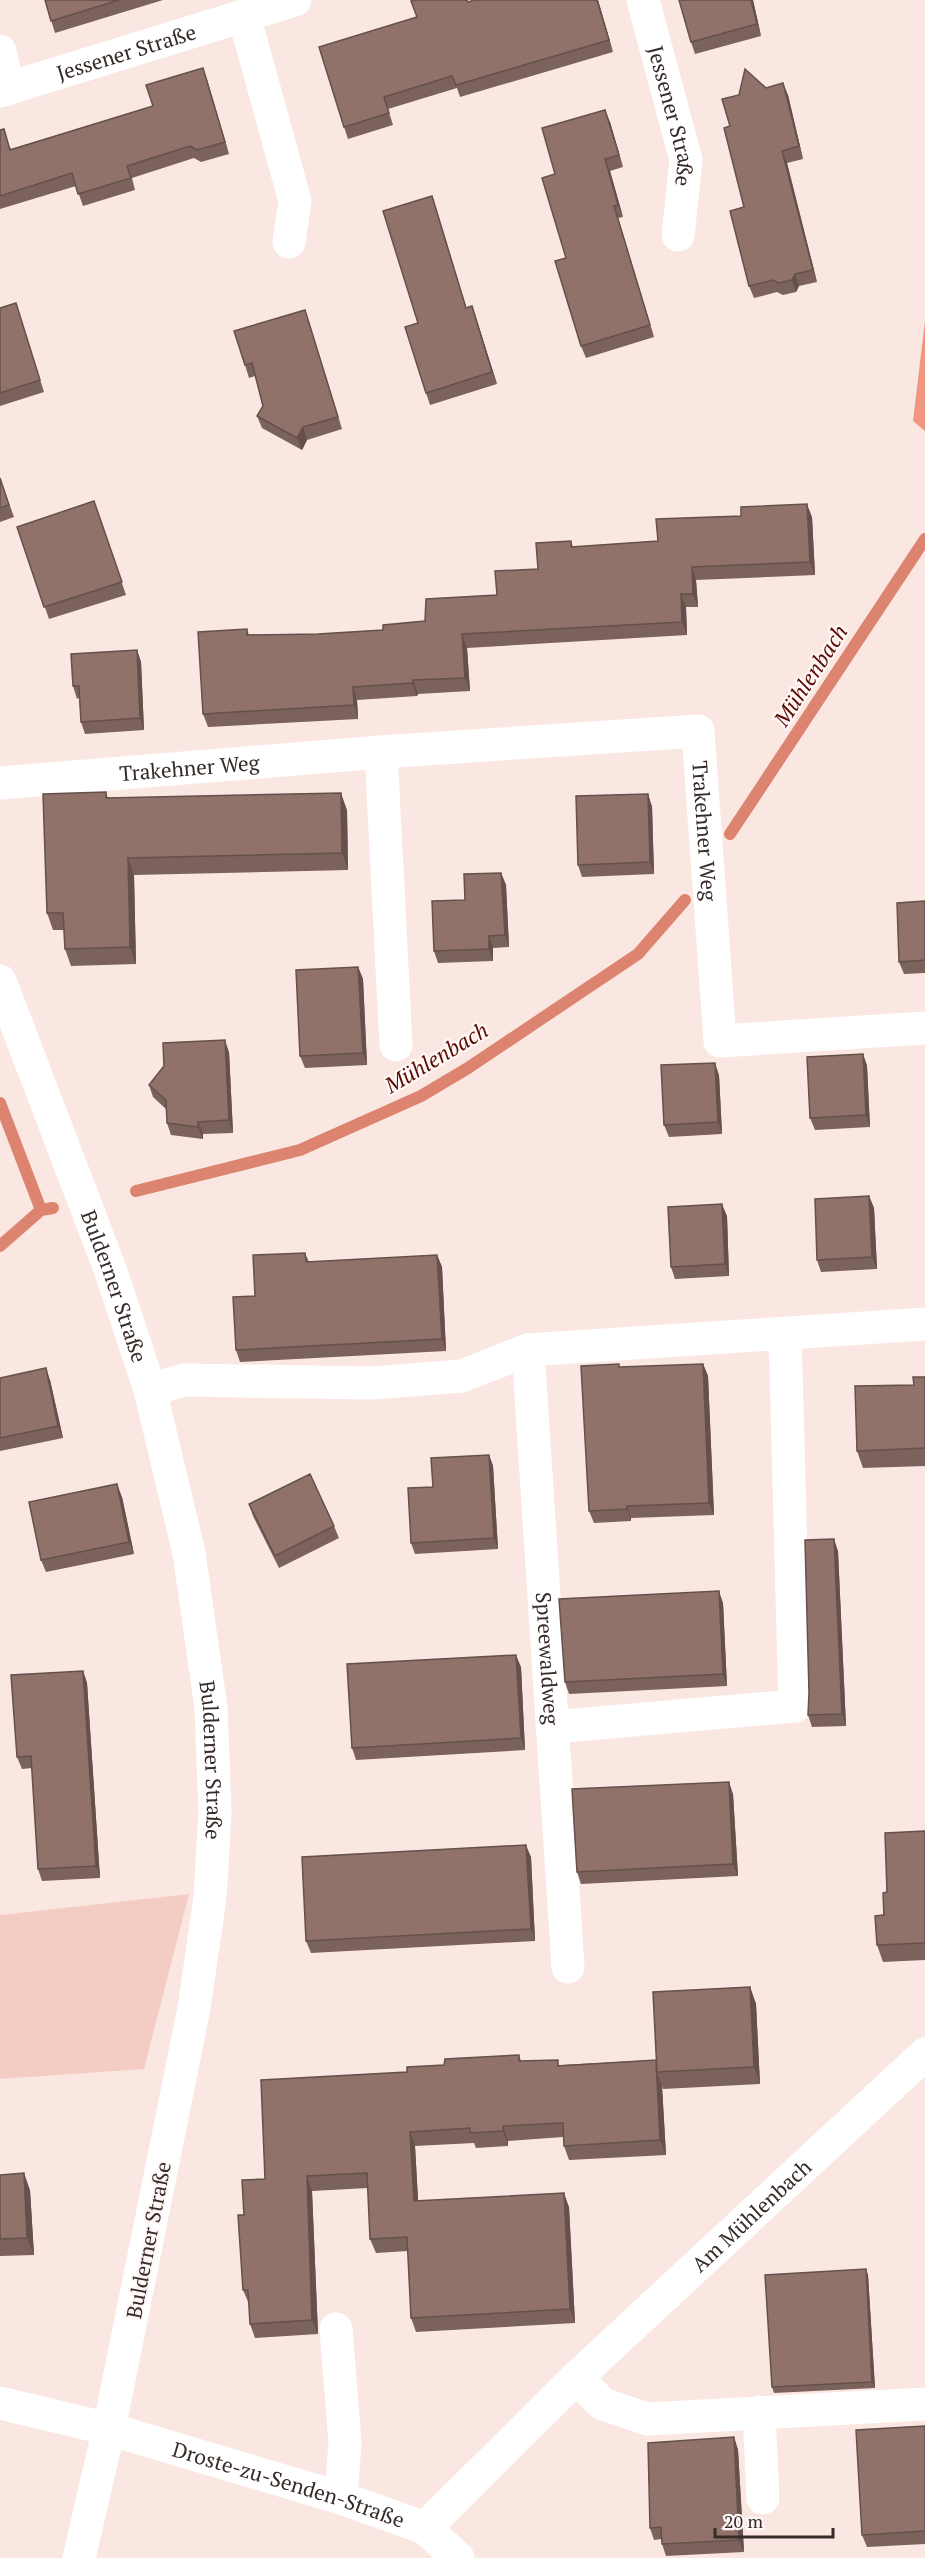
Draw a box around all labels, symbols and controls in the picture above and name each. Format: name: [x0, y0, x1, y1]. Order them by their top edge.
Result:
street label: Jessener Straße: [53, 17, 199, 87]
street label: Jessener Straße: [642, 42, 700, 188]
water label: Mühlenbach: [766, 619, 854, 732]
street label: Trakehner Weg: [118, 748, 262, 787]
street label: Trakehner Weg: [686, 760, 724, 903]
water label: Mühlenbach: [378, 1015, 493, 1100]
street label: Bulderner Straße: [75, 1206, 154, 1366]
street label: Spreewaldweg: [530, 1591, 566, 1727]
street label: Bulderner Straße: [193, 1679, 229, 1841]
street label: Am Mühlenbach: [685, 2153, 817, 2278]
street label: Bulderner Straße: [119, 2159, 177, 2321]
street label: Droste-zu-Senden-Straße: [169, 2435, 409, 2534]
scale bar: [715, 2501, 834, 2539]
text: 20 m: [724, 2509, 764, 2533]

